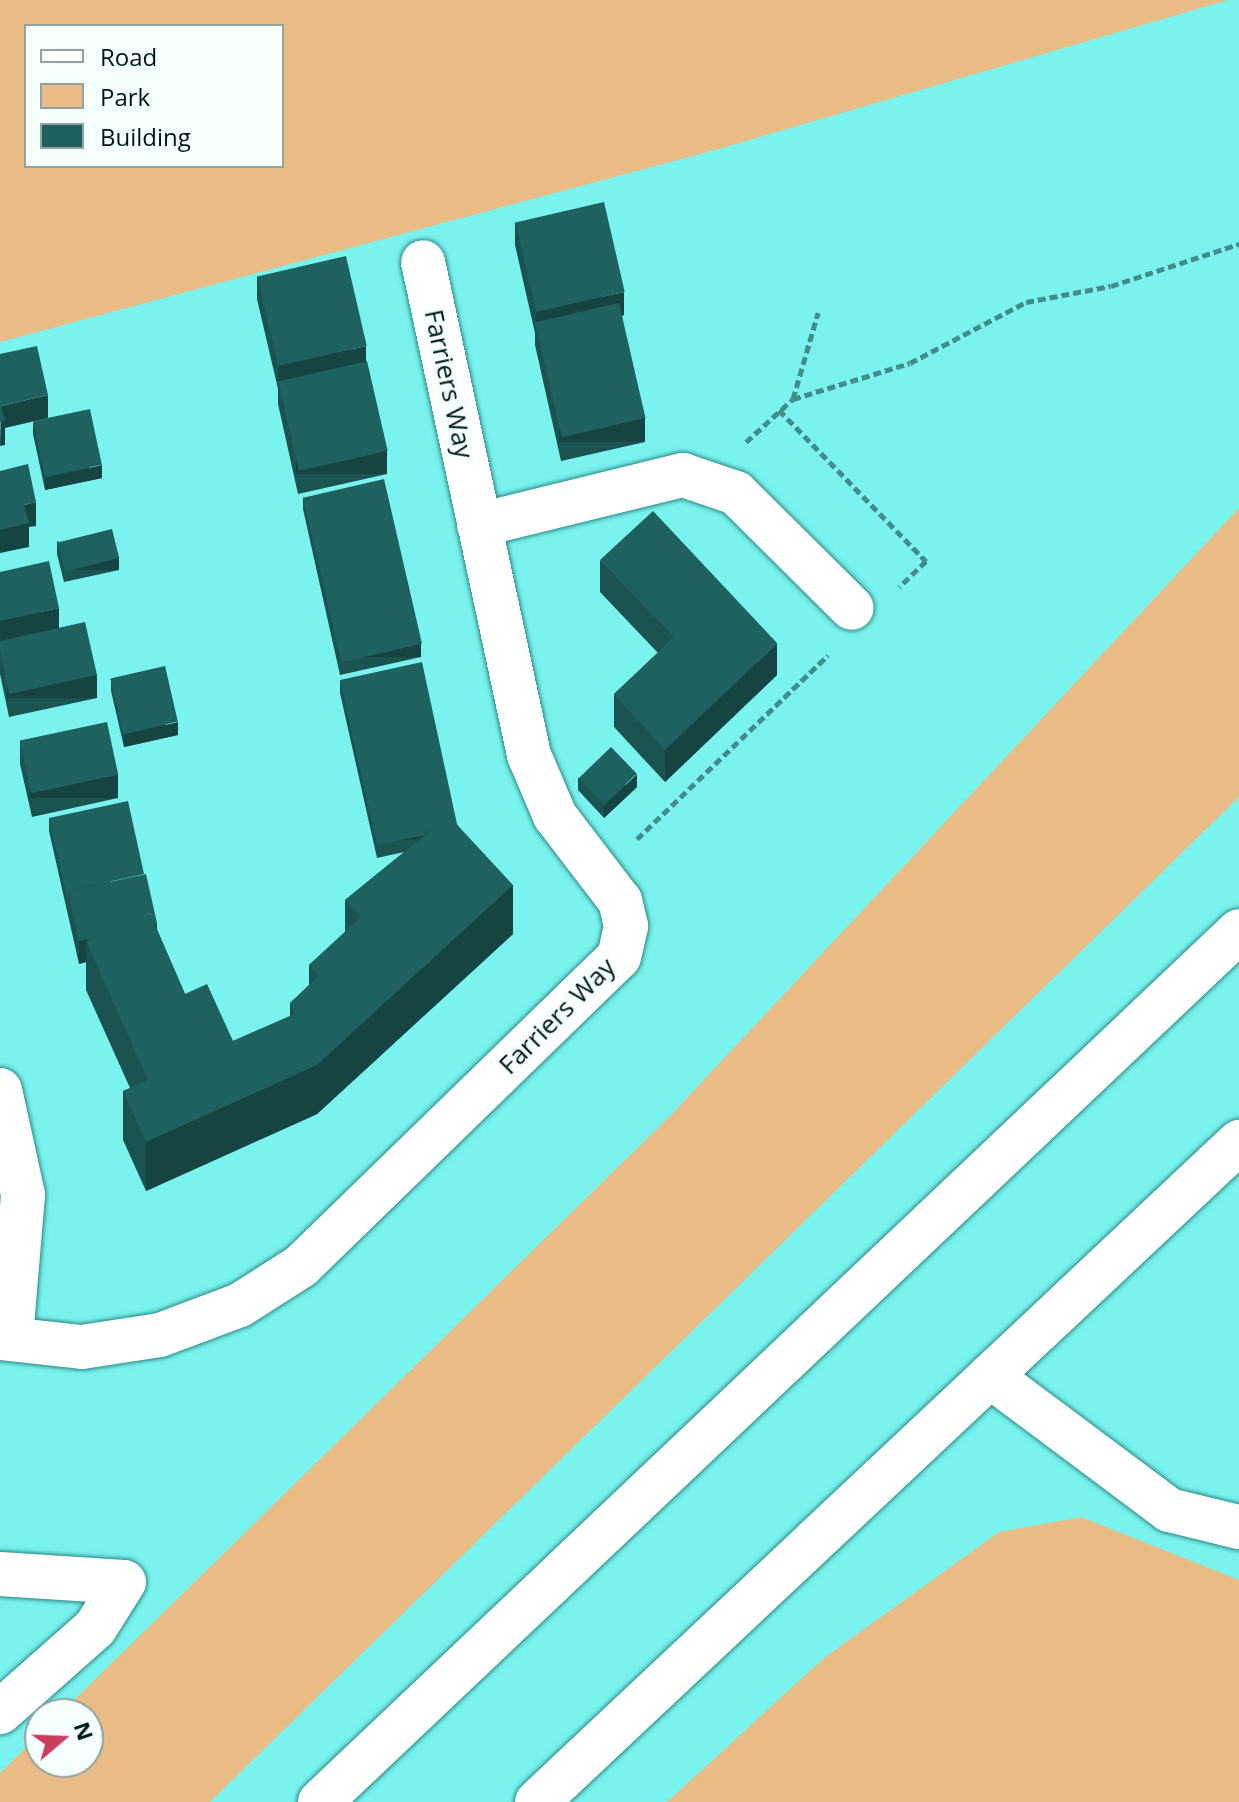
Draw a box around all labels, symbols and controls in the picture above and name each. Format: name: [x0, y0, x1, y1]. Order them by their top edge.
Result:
legend: [24, 24, 284, 168]
text: Road: [100, 40, 157, 73]
text: Park: [100, 80, 150, 113]
text: Building: [100, 120, 191, 153]
street label: Farriers Way: [418, 307, 480, 461]
street label: Farriers Way: [492, 951, 622, 1081]
north arrow: [24, 1698, 104, 1778]
text: N: [68, 1717, 102, 1744]

